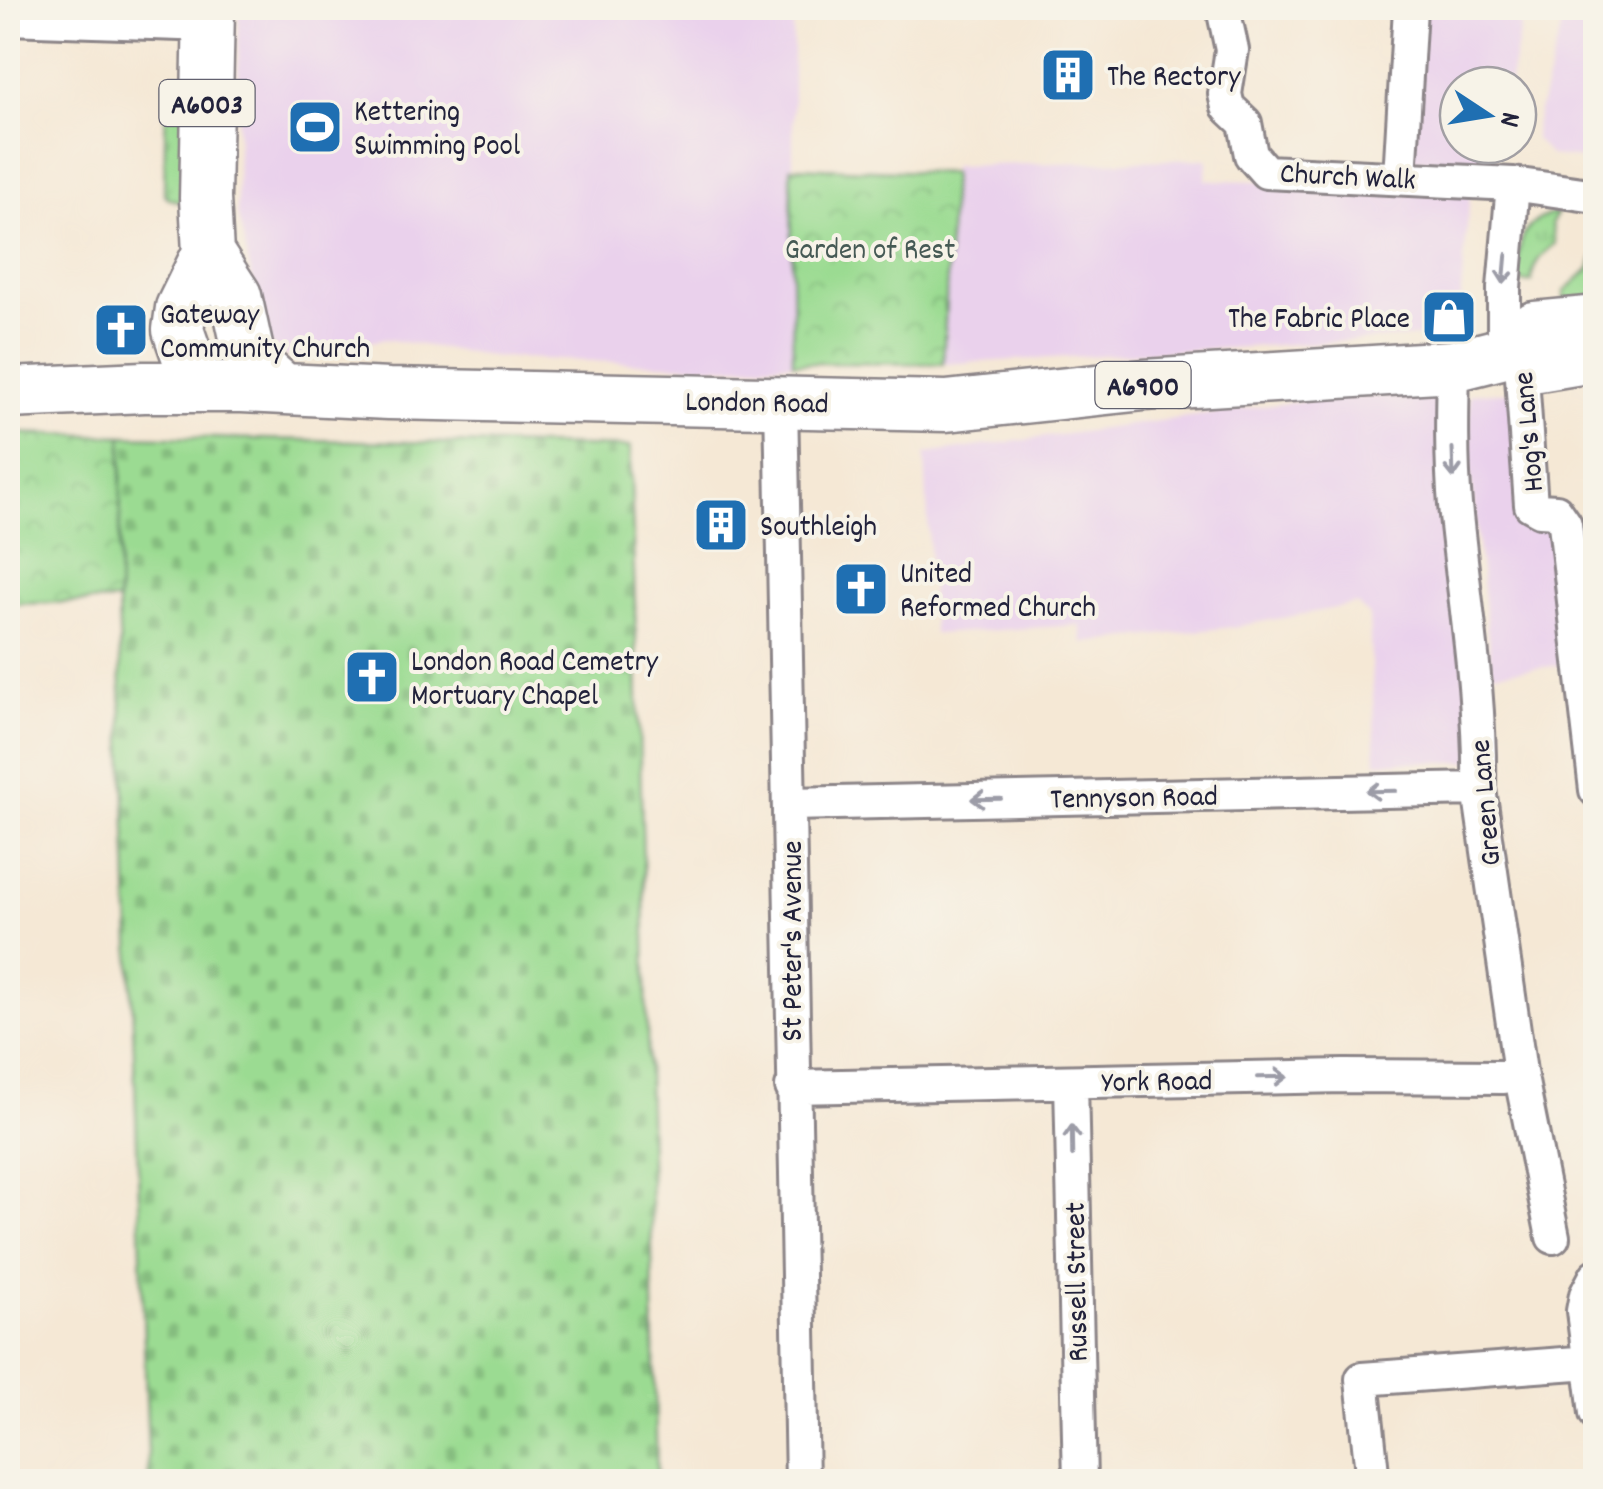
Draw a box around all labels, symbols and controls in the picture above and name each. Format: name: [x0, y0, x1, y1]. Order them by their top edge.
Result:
building icon: The Rectory: [1038, 45, 1098, 105]
place label: The Rectory: [1107, 58, 1241, 101]
north arrow: [1438, 65, 1538, 165]
road number: A6003: [160, 80, 254, 126]
place label: Kettering Swimming Pool: [354, 93, 520, 170]
sports icon: Kettering Swimming Pool: [285, 97, 345, 157]
text: N: [1487, 108, 1529, 130]
street label: Church Walk: [1279, 154, 1417, 205]
park label: Garden of Rest: [785, 231, 955, 274]
one-way arrow: [1496, 252, 1515, 284]
shop icon: The Fabric Place: [1419, 287, 1479, 347]
place label: Gateway Community Church: [160, 296, 370, 373]
church icon: Gateway Community Church: [91, 300, 151, 360]
place label: The Fabric Place: [1228, 300, 1410, 343]
road number: A6900: [1096, 362, 1190, 408]
street label: Hog's Lane: [1505, 370, 1558, 494]
street label: London Road: [685, 383, 829, 428]
one-way arrow: [1444, 446, 1463, 479]
building icon: Southleigh: [691, 495, 751, 555]
place label: Southleigh: [760, 508, 877, 551]
place label: United Reformed Church: [900, 555, 1096, 632]
church icon: United Reformed Church: [831, 559, 891, 619]
place label: London Road Cemetry Mortuary Chapel: [411, 643, 659, 720]
church icon: London Road Cemetry Mortuary Chapel: [342, 647, 402, 707]
street label: Green Lane: [1462, 738, 1515, 868]
street label: Tennyson Road: [1050, 778, 1218, 823]
one-way arrow: [1366, 782, 1398, 800]
one-way arrow: [971, 790, 1003, 809]
street label: St Peter's Avenue: [774, 841, 817, 1041]
street label: York Road: [1101, 1062, 1213, 1107]
one-way arrow: [1256, 1068, 1288, 1087]
one-way arrow: [1062, 1125, 1081, 1157]
street label: Russell Street: [1057, 1202, 1102, 1362]

